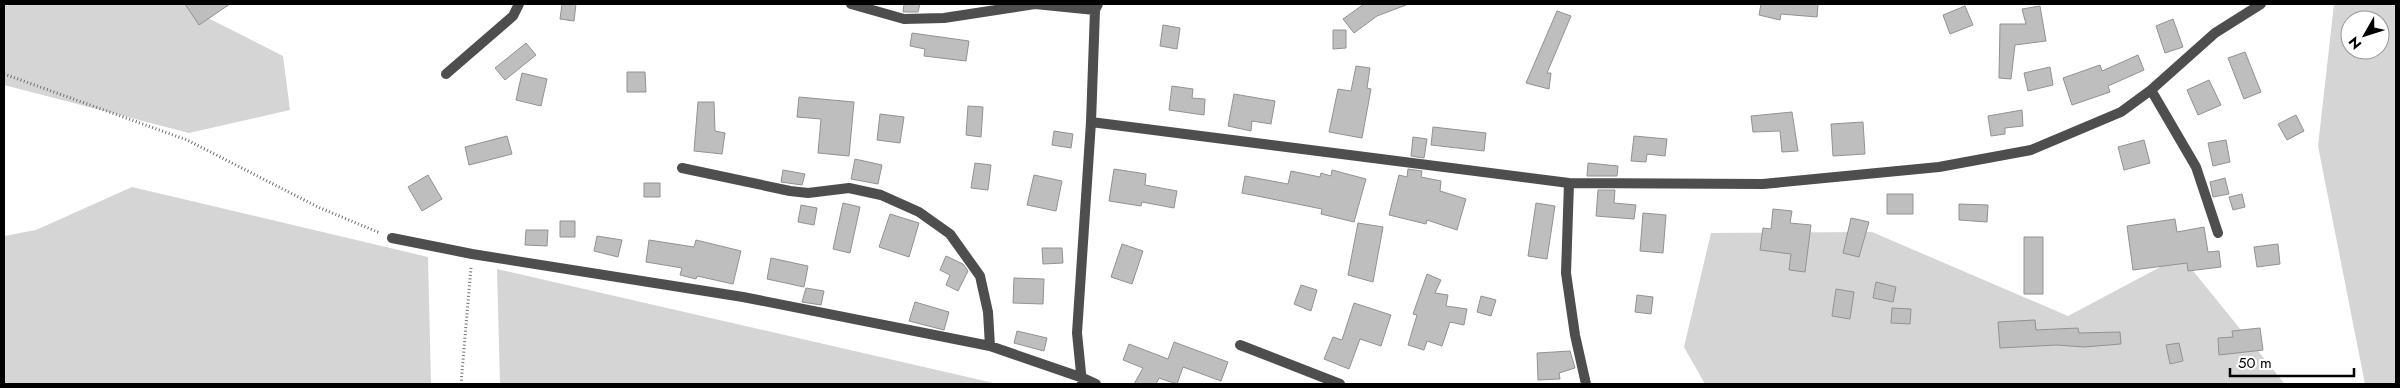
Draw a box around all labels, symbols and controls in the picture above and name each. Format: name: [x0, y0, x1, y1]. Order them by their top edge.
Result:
north arrow: [2340, 10, 2390, 60]
text: N: [2344, 33, 2366, 54]
scale bar: [2230, 346, 2354, 378]
text: 50 m: [2238, 352, 2272, 374]

